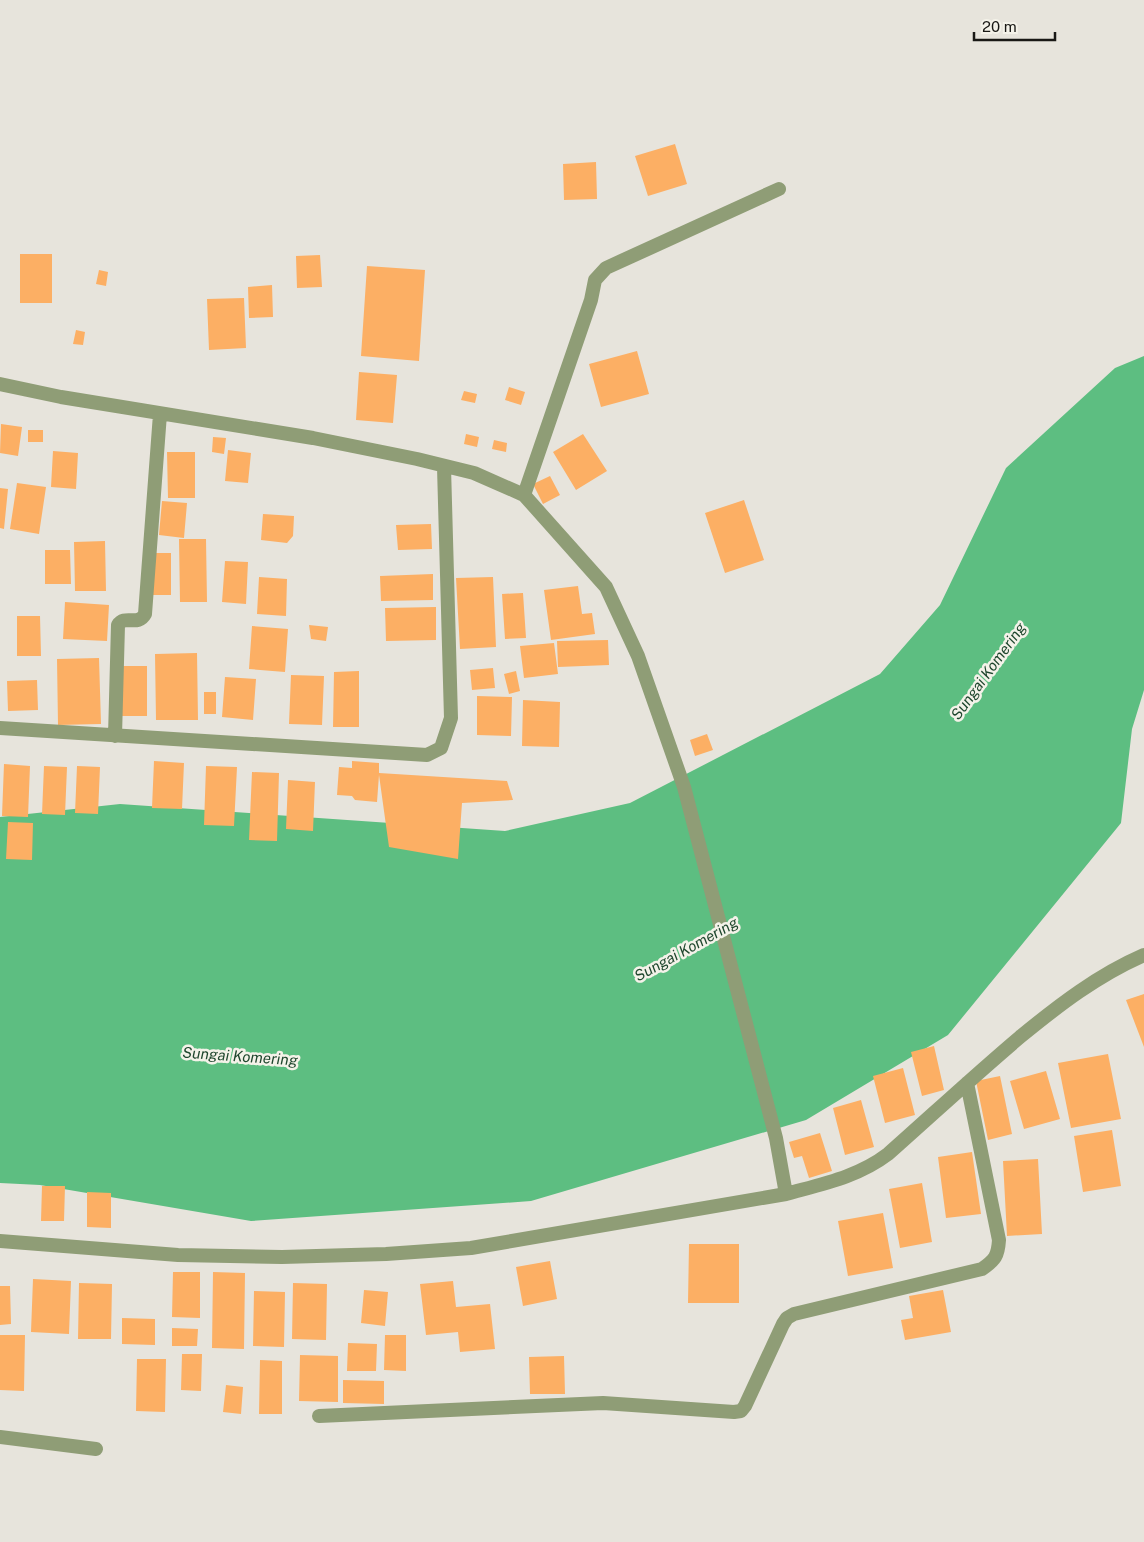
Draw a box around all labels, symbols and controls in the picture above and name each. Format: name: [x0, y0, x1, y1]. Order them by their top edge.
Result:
scale bar: [974, 10, 1055, 42]
text: 20 m: [982, 18, 1017, 35]
water label: Sungai Komering: [947, 619, 1029, 723]
water label: Sungai Komering: [631, 914, 741, 984]
water label: Sungai Komering: [182, 1043, 298, 1069]

